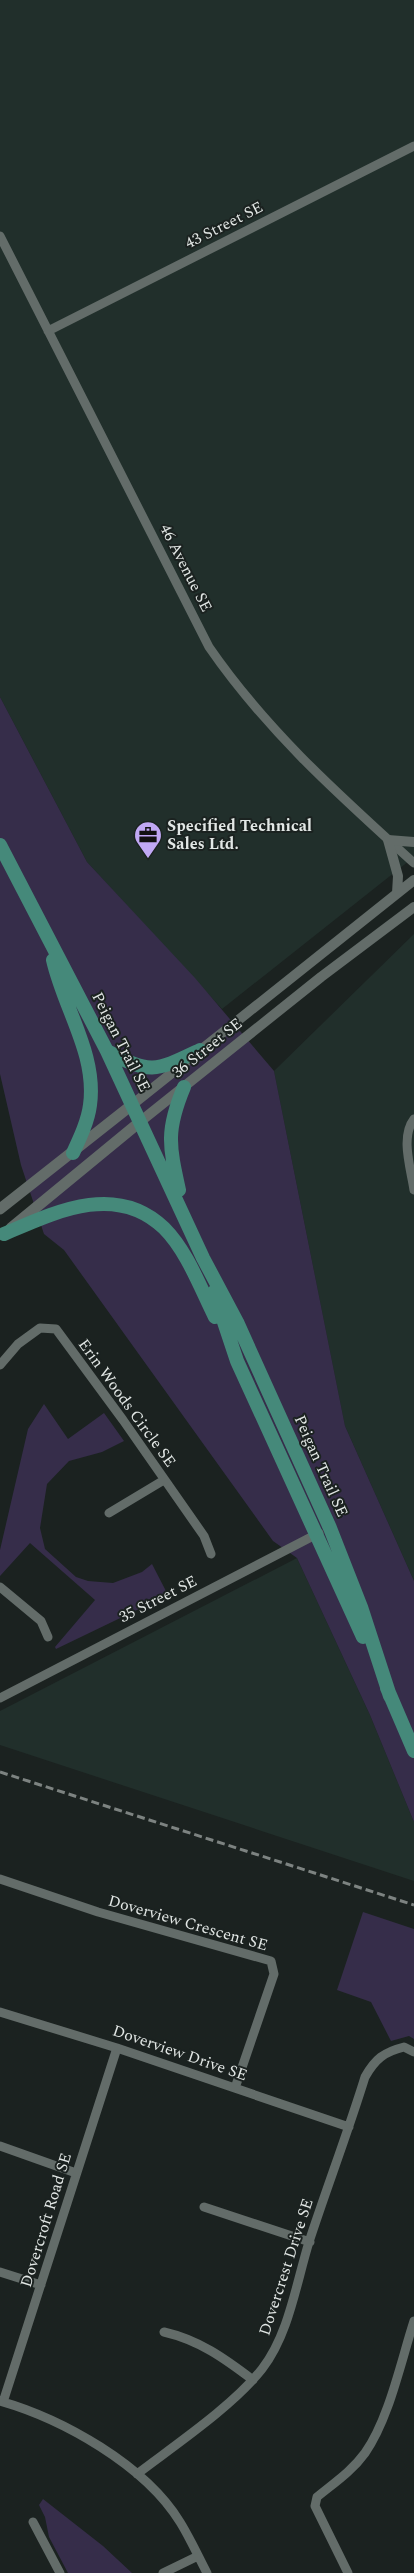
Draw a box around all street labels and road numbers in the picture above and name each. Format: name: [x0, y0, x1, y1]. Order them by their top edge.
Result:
street label: 43 Street SE: [181, 195, 267, 255]
street label: 46 Avenue SE: [154, 520, 218, 616]
street label: Peigan Trail SE: [85, 988, 157, 1096]
street label: 36 Street SE: [166, 1012, 248, 1084]
street label: Erin Woods Circle SE: [72, 1334, 182, 1472]
street label: Peigan Trail SE: [288, 1411, 354, 1521]
street label: 35 Street SE: [115, 1569, 201, 1629]
street label: Doverview Crescent SE: [105, 1889, 271, 1957]
street label: Doverview Drive SE: [109, 2019, 251, 2087]
street label: Dovercroft Road SE: [14, 2150, 78, 2290]
street label: Dovercrest Drive SE: [252, 2195, 320, 2339]

